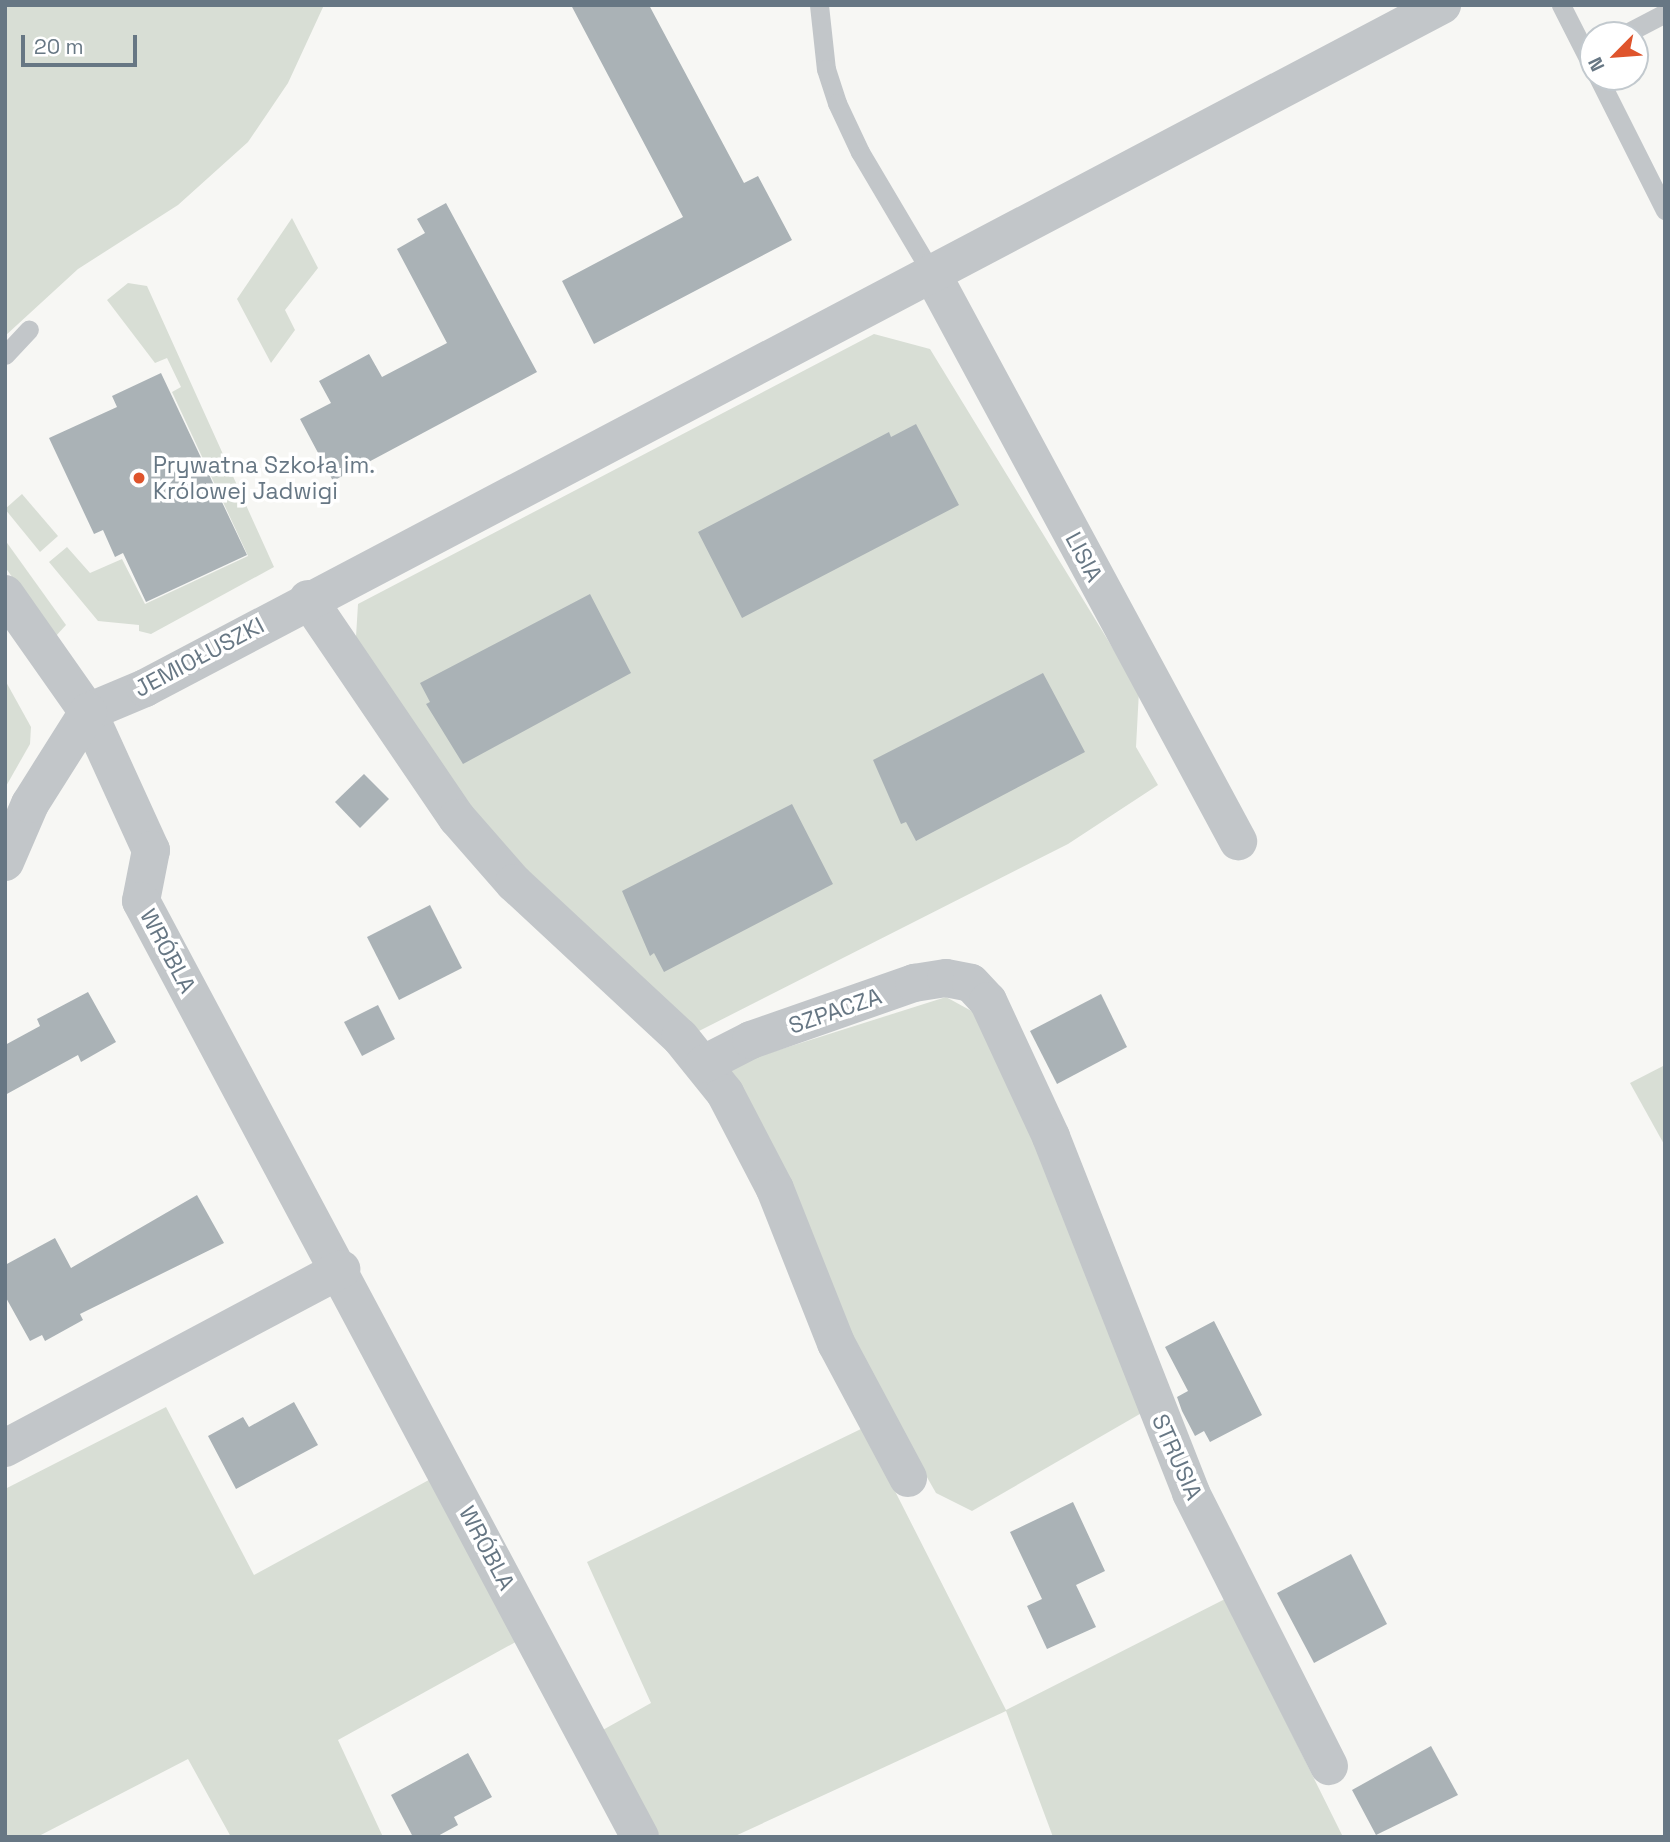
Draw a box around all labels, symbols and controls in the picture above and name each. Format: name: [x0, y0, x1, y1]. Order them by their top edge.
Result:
scale bar: [24, 21, 140, 65]
north arrow: [1579, 21, 1649, 91]
text: 20 m: [34, 33, 84, 60]
text: N: [1582, 53, 1610, 75]
place label: Prywatna Szkoła im. Królowej Jadwigi: [153, 451, 375, 505]
marker: Prywatna Szkoła im. Królowej Jadwigi: [131, 470, 147, 486]
street label: LISIA: [1060, 527, 1108, 587]
street label: JEMIOŁUSZKI: [129, 611, 269, 703]
street label: WRÓBLA: [134, 904, 202, 998]
street label: SZPACZA: [785, 982, 885, 1040]
street label: STRUSIA: [1146, 1410, 1208, 1504]
street label: WRÓBLA: [453, 1501, 521, 1595]

